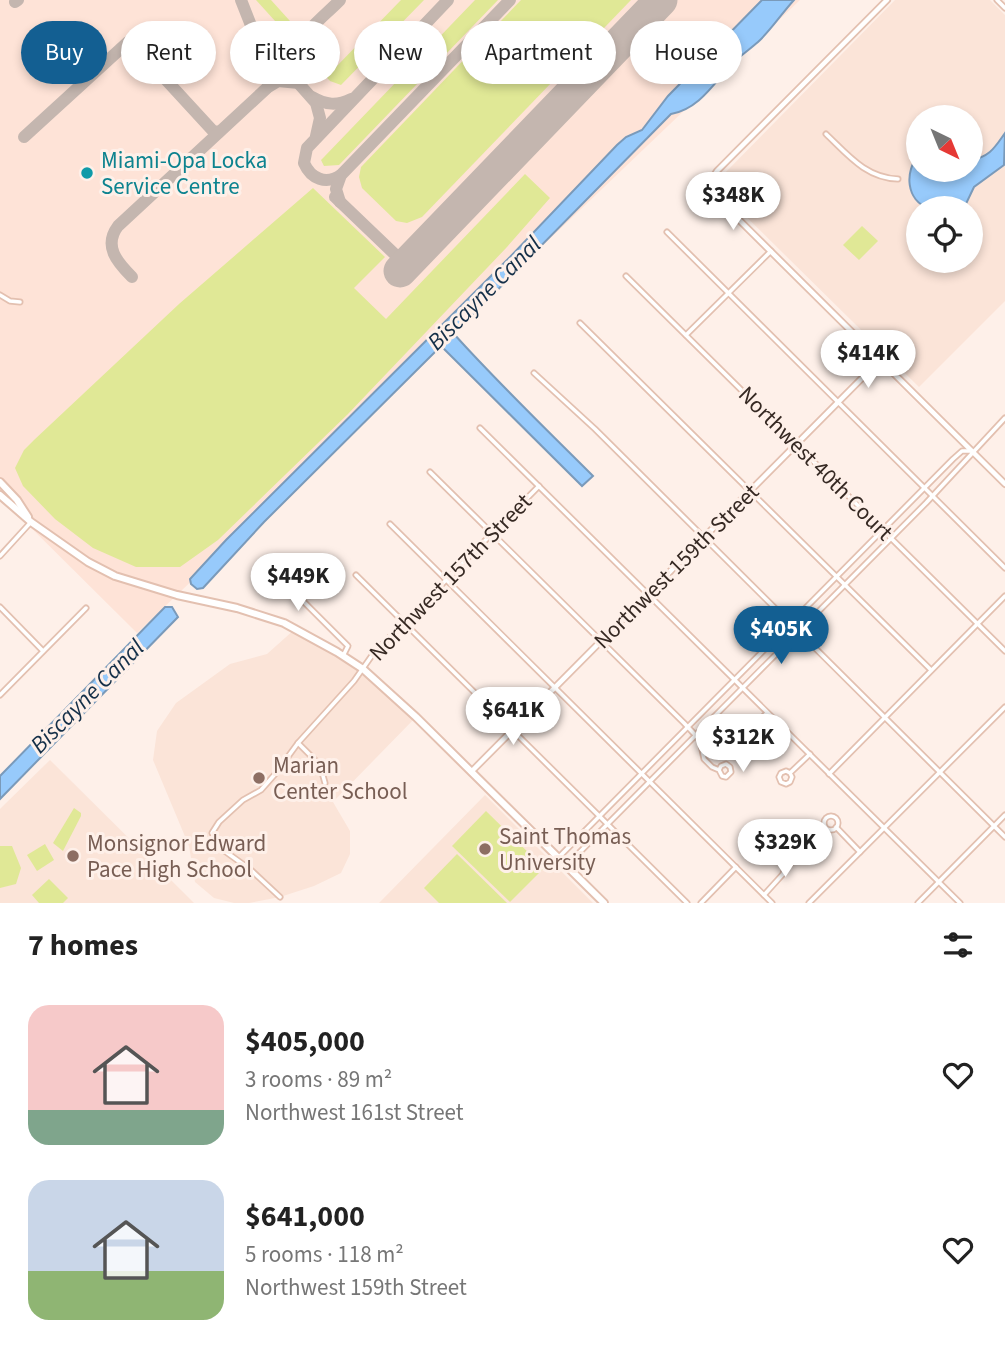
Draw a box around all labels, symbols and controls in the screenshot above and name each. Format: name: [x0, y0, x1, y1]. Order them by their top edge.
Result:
chip: Buy: [21, 21, 107, 84]
chip: Rent: [121, 21, 216, 84]
chip: Filters: [230, 21, 340, 84]
chip: New: [354, 21, 447, 84]
chip: Apartment: [461, 21, 616, 84]
chip: House: [630, 21, 742, 84]
north arrow: [906, 105, 984, 182]
map controls: [906, 105, 983, 273]
place label: Miami-Opa Locka Service Centre: [101, 144, 267, 203]
marker: Miami-Opa Locka Service Centre: [79, 165, 95, 181]
pin: $348K: [684, 173, 782, 232]
text: $348K: [702, 178, 764, 211]
button: locate: [906, 196, 983, 273]
water label: Biscayne Canal: [419, 228, 549, 358]
pin: $414K: [819, 330, 917, 390]
text: $414K: [837, 336, 899, 369]
street label: Northwest 40th Court: [731, 379, 901, 548]
street label: Northwest 159th Street: [586, 476, 767, 656]
street label: Northwest 157th Street: [361, 486, 539, 669]
pin: $449K: [249, 554, 347, 613]
text: $449K: [267, 559, 329, 592]
pin: $405K: [732, 606, 830, 666]
text: $405K: [750, 612, 812, 645]
water label: Biscayne Canal: [22, 631, 152, 761]
pin: $641K: [464, 688, 562, 747]
text: $641K: [482, 693, 544, 726]
pin: $312K: [694, 714, 792, 774]
text: $312K: [712, 720, 774, 753]
place label: Marian Center School: [273, 749, 408, 808]
marker: Marian Center School: [251, 770, 267, 786]
place label: Saint Thomas University: [499, 820, 631, 879]
pin: $329K: [736, 820, 834, 879]
text: $329K: [754, 825, 816, 858]
place label: Monsignor Edward Pace High School: [87, 827, 266, 886]
marker: Saint Thomas University: [477, 841, 493, 857]
marker: Monsignor Edward Pace High School: [65, 848, 81, 864]
text: 7 homes: [28, 924, 138, 967]
icon: filters: [939, 926, 977, 964]
text: $405,000: [245, 1020, 365, 1063]
icon: home: [84, 1033, 168, 1117]
icon: heart: [939, 1056, 977, 1094]
text: 3 rooms · 89 m²: [245, 1063, 392, 1096]
text: Northwest 161st Street: [245, 1096, 464, 1129]
text: $641,000: [245, 1195, 365, 1238]
icon: home: [84, 1208, 168, 1292]
icon: heart: [939, 1231, 977, 1269]
text: 5 rooms · 118 m²: [245, 1238, 404, 1271]
text: Northwest 159th Street: [245, 1271, 467, 1304]

